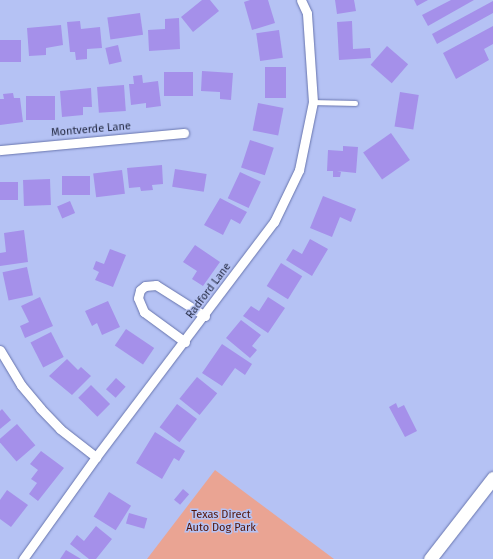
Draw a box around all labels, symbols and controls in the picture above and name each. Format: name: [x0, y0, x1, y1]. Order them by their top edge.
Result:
street label: Montverde Lane: [51, 120, 131, 140]
street label: Radford Lane: [184, 261, 234, 321]
park label: Texas Direct Auto Dog Park: [186, 509, 256, 535]

